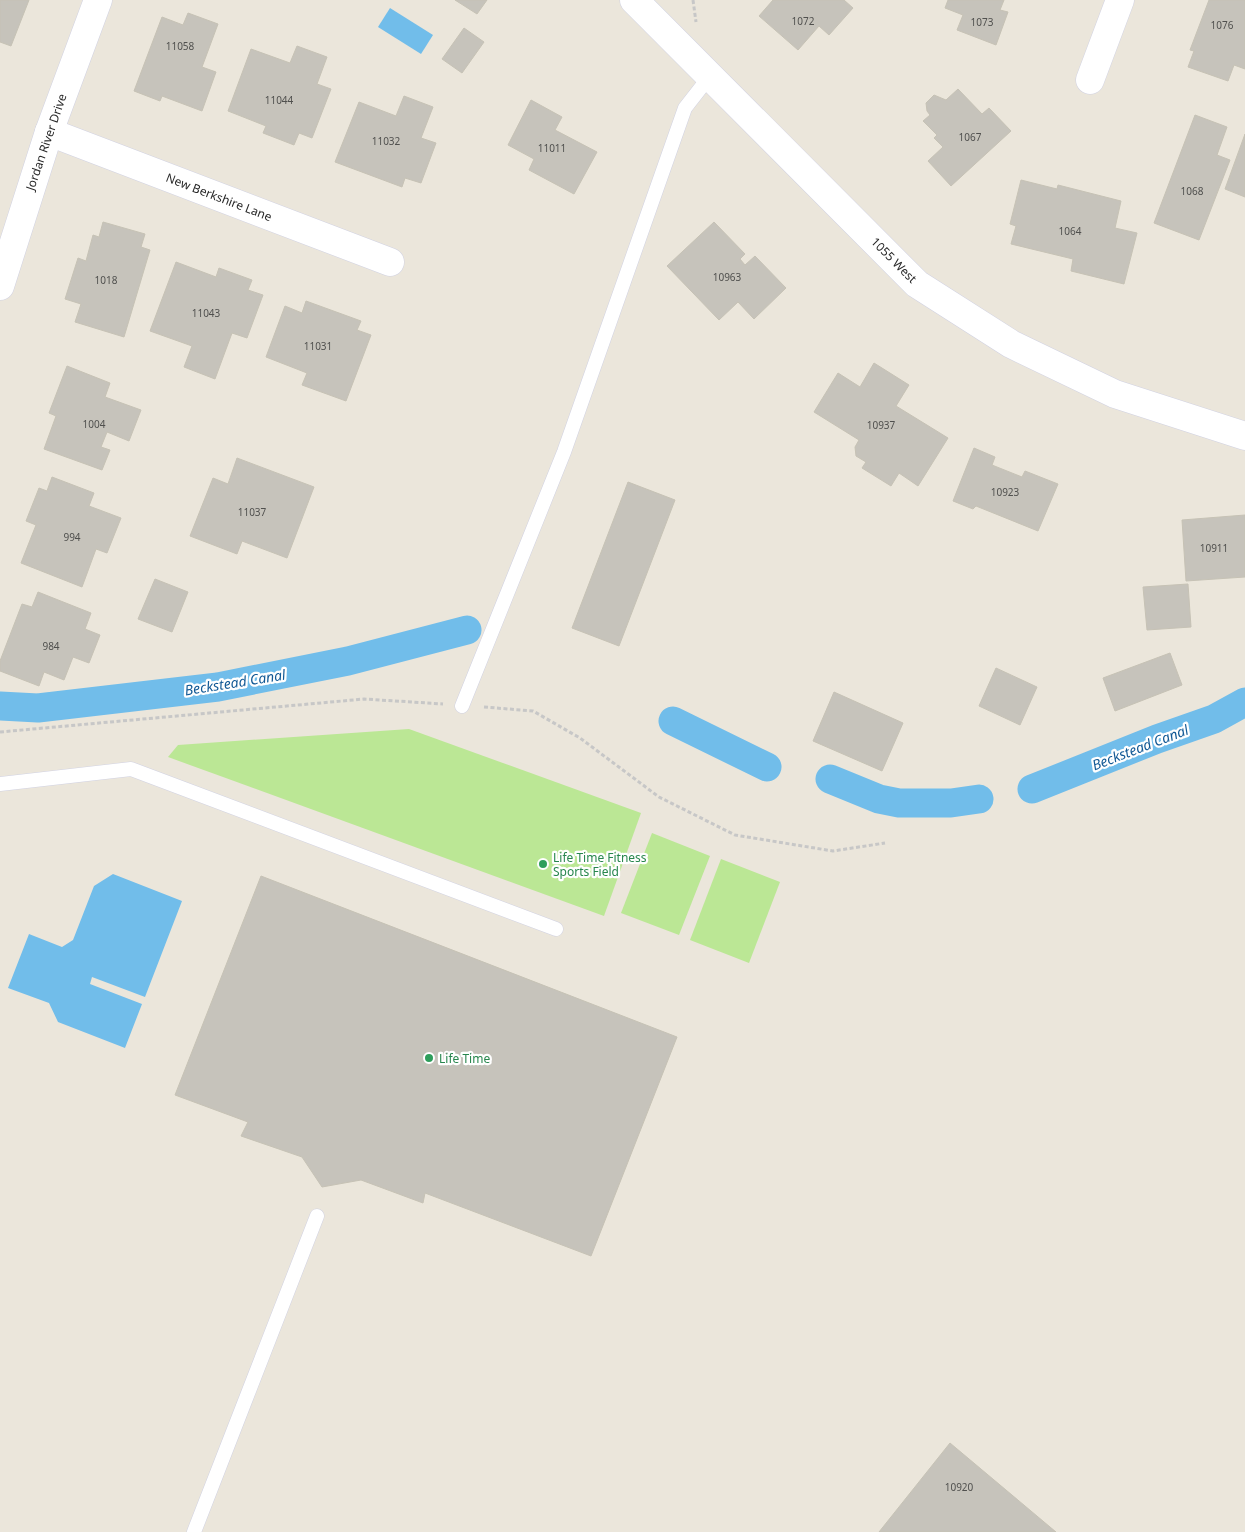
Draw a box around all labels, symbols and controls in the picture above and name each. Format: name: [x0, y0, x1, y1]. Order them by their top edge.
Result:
house number: 1072: [792, 14, 815, 28]
house number: 1073: [971, 15, 994, 29]
house number: 1076: [1211, 18, 1234, 32]
house number: 11058: [166, 39, 195, 53]
street label: Jordan River Drive: [21, 91, 71, 193]
house number: 11044: [265, 93, 294, 107]
house number: 1067: [959, 130, 982, 144]
house number: 11032: [372, 134, 401, 148]
house number: 11011: [538, 141, 566, 155]
street label: New Berkshire Lane: [164, 169, 275, 225]
house number: 1068: [1181, 184, 1204, 198]
house number: 1064: [1059, 224, 1082, 238]
street label: 1055 West: [867, 233, 921, 287]
house number: 10963: [713, 270, 742, 284]
house number: 1018: [95, 273, 118, 287]
house number: 11043: [192, 306, 221, 320]
house number: 11031: [304, 339, 332, 353]
house number: 1004: [83, 417, 106, 431]
house number: 10937: [867, 418, 896, 432]
house number: 10923: [991, 485, 1020, 499]
house number: 11037: [238, 505, 267, 519]
house number: 994: [63, 530, 81, 544]
house number: 10911: [1200, 541, 1228, 555]
house number: 984: [42, 639, 60, 653]
water label: Beckstead Canal: [183, 665, 287, 699]
water label: Beckstead Canal: [1089, 720, 1191, 774]
place label: Life Time Fitness Sports Field: [553, 849, 647, 880]
marker: Life Time Fitness Sports Field: [537, 858, 549, 870]
place label: Life Time: [439, 1050, 490, 1067]
marker: Life Time: [423, 1052, 435, 1064]
house number: 10920: [945, 1480, 974, 1494]

